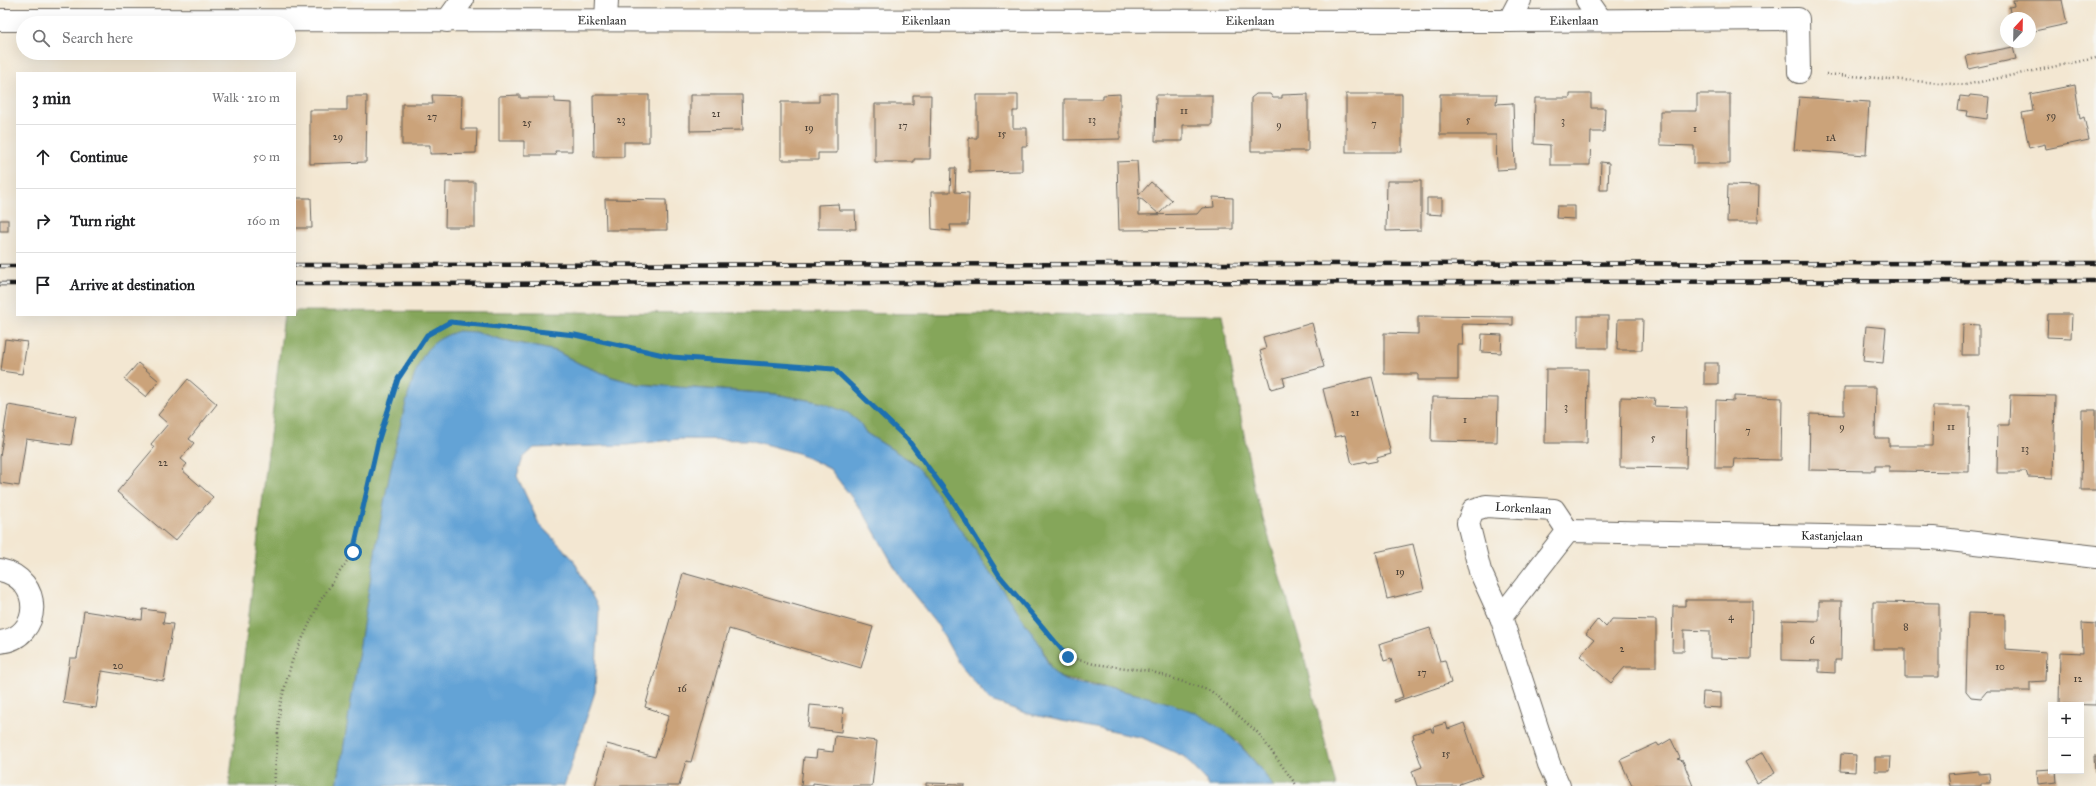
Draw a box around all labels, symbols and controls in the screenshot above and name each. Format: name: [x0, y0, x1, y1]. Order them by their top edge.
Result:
north arrow: [2000, 12, 2036, 48]
street label: Eikenlaan: [578, 13, 627, 27]
street label: Eikenlaan: [1550, 13, 1599, 28]
street label: Eikenlaan: [902, 14, 951, 28]
street label: Eikenlaan: [1226, 14, 1275, 28]
search box: [16, 16, 296, 60]
icon: search: [30, 27, 52, 49]
text: Search here: [62, 29, 133, 47]
text: 3 min: [32, 88, 71, 109]
text: Walk · 210 m: [212, 90, 280, 106]
house number: 11: [1180, 105, 1188, 117]
house number: 21: [712, 108, 720, 120]
house number: 59: [2046, 110, 2056, 122]
house number: 27: [427, 111, 437, 123]
house number: 23: [617, 114, 625, 126]
house number: 13: [1088, 114, 1096, 126]
house number: 5: [1466, 114, 1471, 126]
house number: 3: [1561, 115, 1565, 127]
house number: 25: [522, 117, 532, 129]
house number: 7: [1371, 118, 1377, 130]
house number: 9: [1276, 119, 1282, 131]
house number: 17: [898, 120, 908, 132]
house number: 19: [804, 122, 814, 134]
house number: 1: [1693, 123, 1697, 135]
house number: 15: [998, 128, 1007, 140]
house number: 29: [333, 131, 343, 143]
house number: 1A: [1826, 132, 1837, 144]
icon: ahead: [32, 146, 54, 168]
text: Continue: [70, 148, 128, 166]
text: 50 m: [253, 149, 280, 165]
icon: right: [32, 210, 54, 232]
text: Turn right: [70, 212, 135, 230]
text: 160 m: [247, 213, 280, 229]
icon: arrive: [32, 274, 54, 296]
text: Arrive at destination: [70, 276, 195, 294]
house number: 3: [1564, 401, 1568, 413]
house number: 21: [1351, 407, 1359, 419]
house number: 1: [1463, 414, 1467, 426]
house number: 9: [1839, 421, 1845, 433]
house number: 11: [1947, 421, 1955, 433]
house number: 7: [1745, 425, 1751, 437]
house number: 5: [1651, 432, 1656, 444]
house number: 13: [2021, 443, 2029, 455]
house number: 22: [158, 457, 168, 469]
street label: Lorkenlaan: [1495, 500, 1552, 517]
street label: Kastanjelaan: [1801, 528, 1863, 544]
route start: [344, 543, 362, 561]
house number: 19: [1395, 566, 1405, 578]
house number: 4: [1728, 611, 1734, 623]
house number: 8: [1903, 621, 1909, 633]
house number: 6: [1809, 635, 1815, 647]
house number: 2: [1620, 643, 1625, 655]
route end: [1059, 648, 1077, 666]
house number: 20: [113, 660, 124, 672]
house number: 10: [1995, 661, 2005, 673]
house number: 17: [1417, 667, 1427, 679]
house number: 12: [2074, 673, 2083, 685]
house number: 16: [677, 683, 687, 695]
map controls: [2048, 702, 2084, 774]
button: +: [2048, 702, 2084, 738]
button: −: [2048, 738, 2084, 774]
house number: 15: [1442, 748, 1451, 760]

